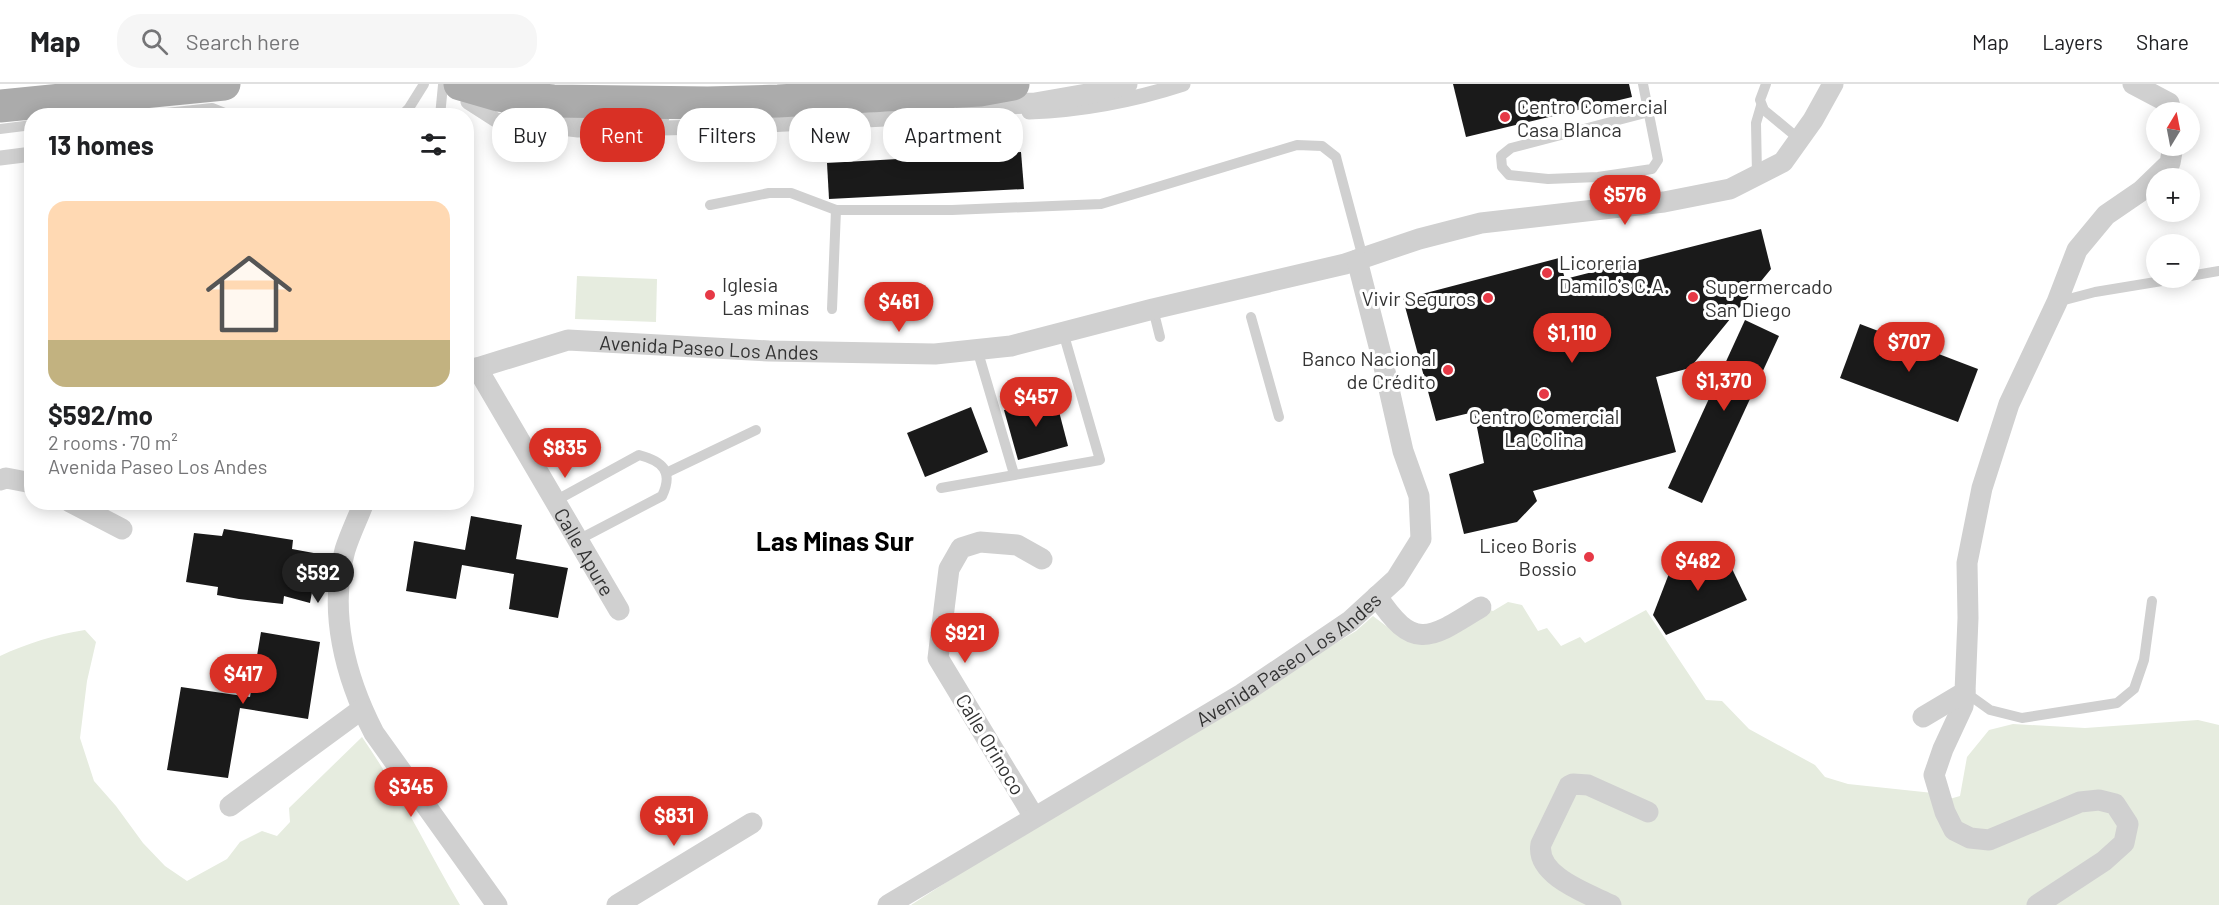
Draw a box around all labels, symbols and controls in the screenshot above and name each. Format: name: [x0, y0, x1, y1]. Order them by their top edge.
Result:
search box: [117, 14, 537, 68]
text: Map: [30, 24, 81, 58]
icon: search: [138, 25, 171, 58]
text: Search here: [186, 28, 300, 54]
text: Map: [1972, 29, 2009, 54]
text: Layers: [2042, 29, 2103, 54]
text: Share: [2136, 29, 2189, 54]
place label: Centro Comercial Casa Blanca: [1517, 94, 1668, 141]
north arrow: [2146, 102, 2200, 156]
map controls: [2146, 102, 2200, 288]
chip: Buy: [492, 108, 568, 162]
chip: Rent: [580, 108, 665, 162]
chip: Filters: [677, 108, 777, 162]
chip: New: [789, 108, 871, 162]
chip: Apartment: [883, 108, 1023, 162]
marker: Centro Comercial Casa Blanca: [1498, 110, 1512, 124]
icon: filters: [417, 128, 450, 161]
text: 13 homes: [48, 129, 154, 160]
button: +: [2146, 168, 2200, 222]
pin: $576: [1589, 175, 1661, 226]
text: $576: [1604, 182, 1646, 206]
button: −: [2146, 234, 2200, 288]
icon: home: [195, 240, 303, 348]
place label: Licoreria Damilo's C.A.: [1559, 250, 1669, 297]
marker: Licoreria Damilo's C.A.: [1540, 266, 1554, 280]
place label: Iglesia Las minas: [722, 272, 809, 319]
place label: Supermercado San Diego: [1705, 274, 1833, 321]
pin: $461: [863, 282, 935, 333]
place label: Vivir Seguros: [1362, 286, 1476, 310]
marker: Iglesia Las minas: [703, 288, 717, 302]
text: $461: [878, 289, 920, 313]
marker: Supermercado San Diego: [1686, 290, 1700, 304]
marker: Vivir Seguros: [1481, 291, 1495, 305]
pin: $1,110: [1523, 313, 1621, 364]
text: $1,110: [1547, 320, 1597, 344]
pin: $707: [1873, 322, 1945, 373]
text: $707: [1888, 329, 1930, 353]
street label: Avenida Paseo Los Andes: [599, 330, 819, 364]
place label: Banco Nacional de Crédito: [1302, 346, 1436, 393]
pin: $1,370: [1675, 361, 1773, 412]
marker: Banco Nacional de Crédito: [1441, 363, 1455, 377]
text: $1,370: [1696, 368, 1752, 392]
pin: $457: [1000, 377, 1072, 428]
text: $457: [1014, 384, 1058, 408]
marker: Centro Comercial La Colina: [1537, 387, 1551, 401]
text: $592/mo: [48, 399, 153, 430]
place label: Centro Comercial La Colina: [1469, 404, 1619, 451]
pin: $835: [529, 428, 601, 479]
text: 2 rooms · 70 m²: [48, 430, 178, 454]
text: $835: [543, 435, 587, 459]
text: Avenida Paseo Los Andes: [48, 454, 267, 478]
street label: Calle Apure: [550, 503, 620, 600]
district label: Las Minas Sur: [756, 525, 914, 556]
place label: Liceo Boris Bossio: [1479, 533, 1577, 580]
pin: $482: [1662, 541, 1734, 592]
text: $482: [1675, 548, 1721, 572]
marker: Liceo Boris Bossio: [1582, 550, 1596, 564]
pin: $592: [282, 553, 354, 604]
text: $592: [296, 560, 340, 584]
street label: Avenida Paseo Los Andes: [1191, 587, 1386, 731]
pin: $921: [929, 613, 1001, 664]
text: $921: [945, 620, 985, 644]
pin: $417: [207, 654, 279, 705]
text: $417: [224, 661, 262, 685]
street label: Calle Orinoco: [951, 689, 1031, 799]
pin: $345: [375, 767, 447, 818]
text: $345: [388, 774, 434, 798]
pin: $831: [638, 796, 710, 847]
text: $831: [654, 803, 694, 827]

